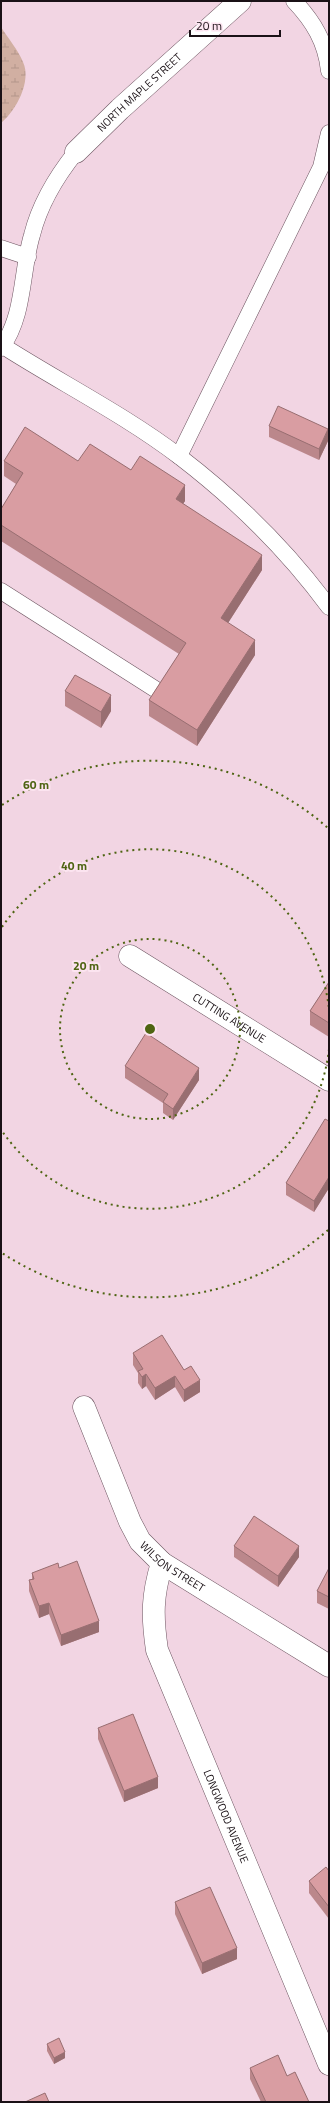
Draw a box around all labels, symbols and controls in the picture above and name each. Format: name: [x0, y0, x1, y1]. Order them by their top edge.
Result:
scale bar: [190, 12, 280, 38]
text: 20 m: [196, 16, 222, 35]
street label: NORTH MAPLE STREET: [93, 49, 185, 135]
text: 60 m: [23, 775, 49, 794]
text: 40 m: [61, 856, 87, 875]
text: 20 m: [73, 956, 99, 975]
street label: CUTTING AVENUE: [190, 989, 269, 1047]
centre of rings: [143, 1022, 157, 1036]
street label: WILSON STREET: [136, 1537, 208, 1596]
street label: LONGWOOD AVENUE: [200, 1767, 253, 1865]

